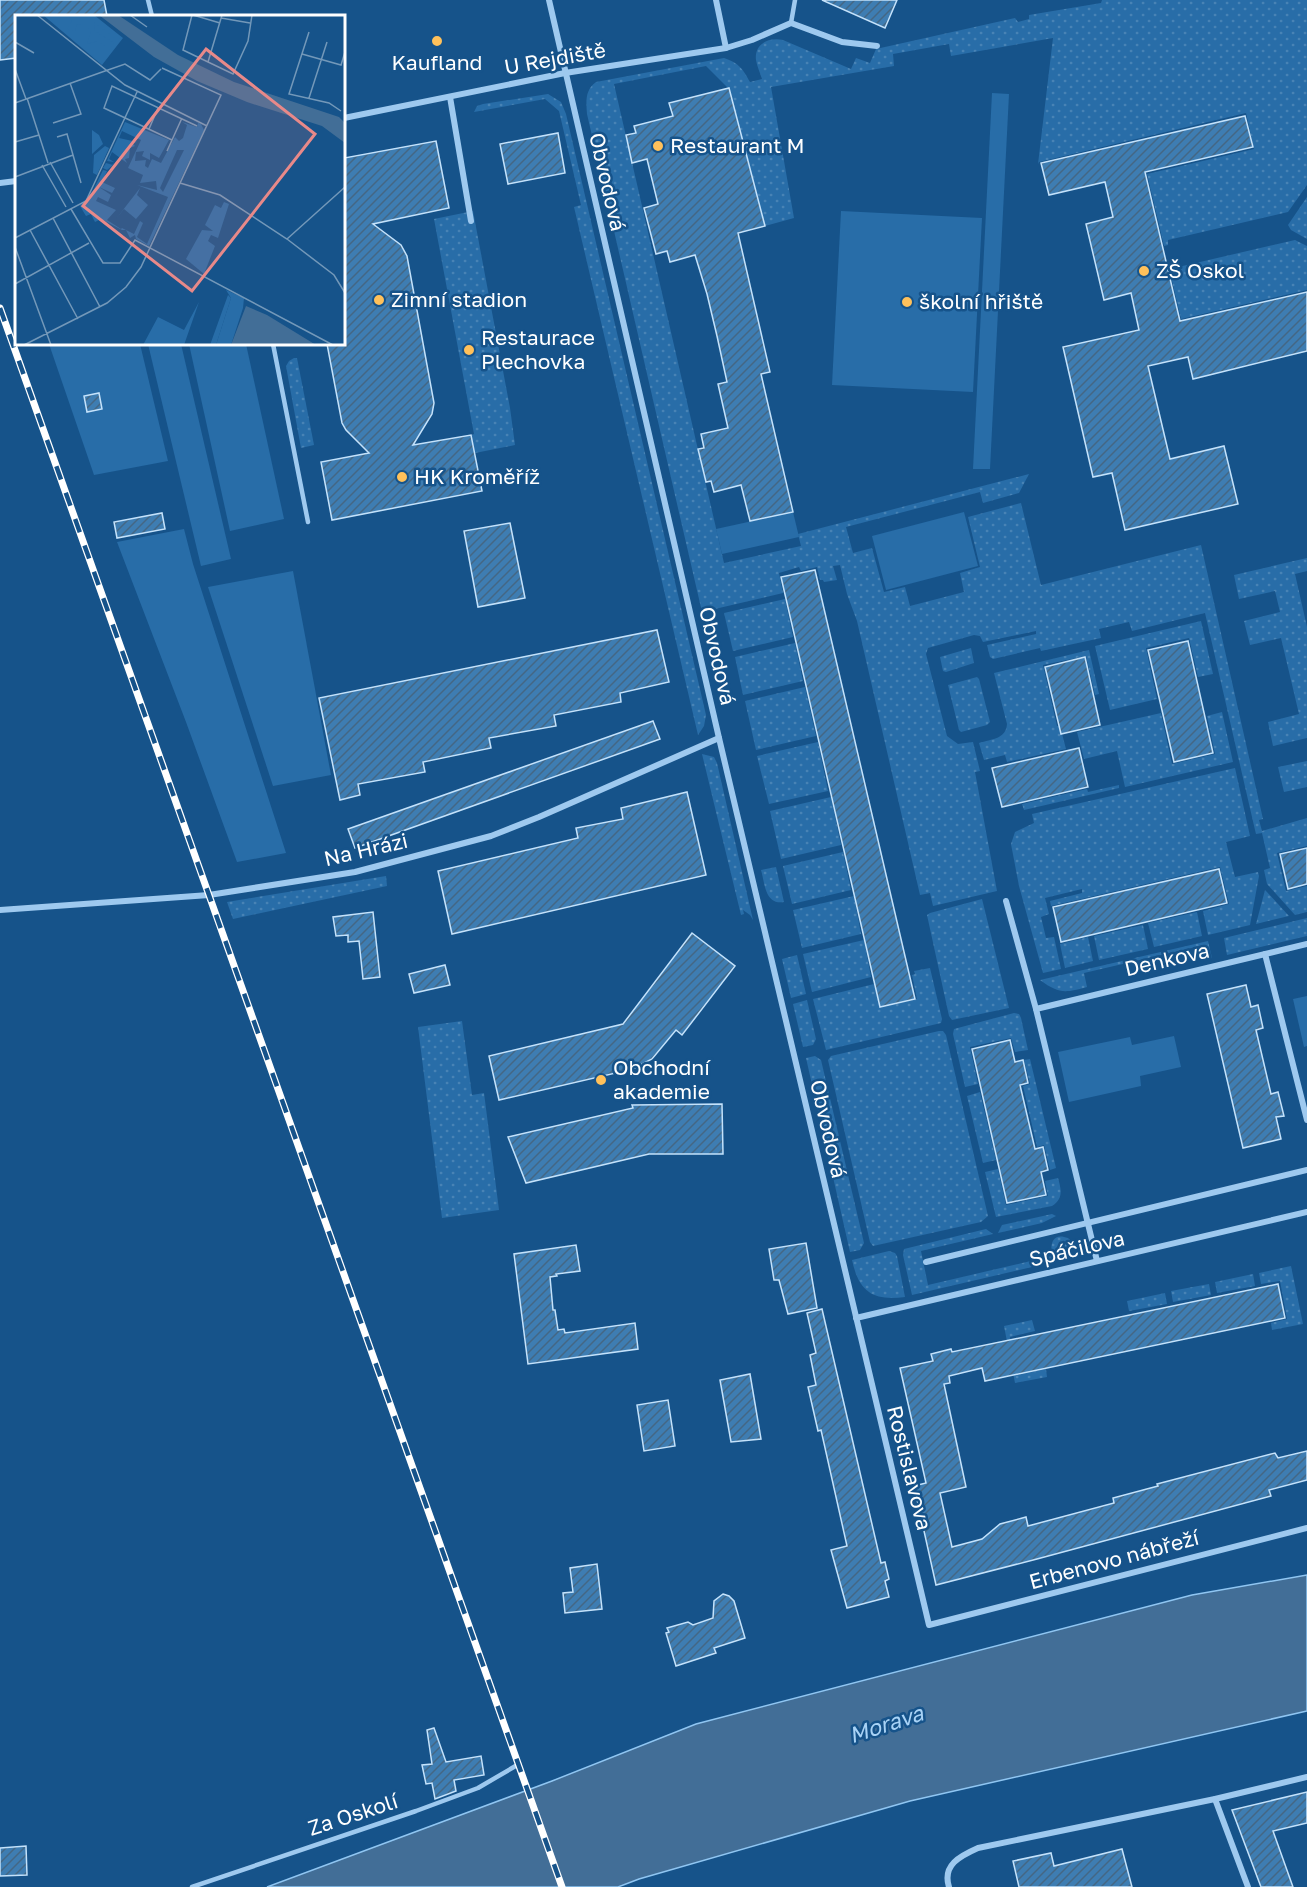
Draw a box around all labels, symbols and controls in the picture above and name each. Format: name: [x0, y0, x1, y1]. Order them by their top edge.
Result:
inset map: [15, 15, 345, 345]
marker: Kaufland: [430, 34, 444, 48]
street label: U Rejdiště: [502, 36, 608, 80]
place label: Kaufland: [392, 49, 482, 75]
street label: Obvodová: [584, 130, 632, 233]
place label: Restaurant M: [670, 132, 805, 158]
marker: Restaurant M: [651, 139, 665, 153]
place label: ZŠ Oskol: [1156, 257, 1244, 283]
marker: ZŠ Oskol: [1137, 264, 1151, 278]
place label: Zimní stadion: [391, 286, 527, 312]
place label: školní hřiště: [919, 288, 1043, 314]
marker: Zimní stadion: [372, 293, 386, 307]
marker: školní hřiště: [900, 295, 914, 309]
place label: Restaurace Plechovka: [481, 324, 595, 374]
marker: Restaurace Plechovka: [462, 343, 476, 357]
place label: HK Kroměříž: [414, 463, 540, 489]
marker: HK Kroměříž: [395, 470, 409, 484]
street label: Obvodová: [694, 604, 742, 707]
street label: Na Hrázi: [321, 827, 410, 871]
street label: Denkova: [1122, 937, 1212, 981]
place label: Obchodní akademie: [613, 1054, 711, 1104]
marker: Obchodní akademie: [594, 1073, 608, 1087]
street label: Obvodová: [805, 1077, 853, 1180]
street label: Spáčilova: [1027, 1224, 1127, 1272]
street label: Rostislavova: [882, 1403, 938, 1533]
street label: Erbenovo nábřeží: [1026, 1524, 1203, 1594]
water label: Morava: [845, 1698, 928, 1748]
street label: Za Oskolí: [305, 1787, 402, 1841]

